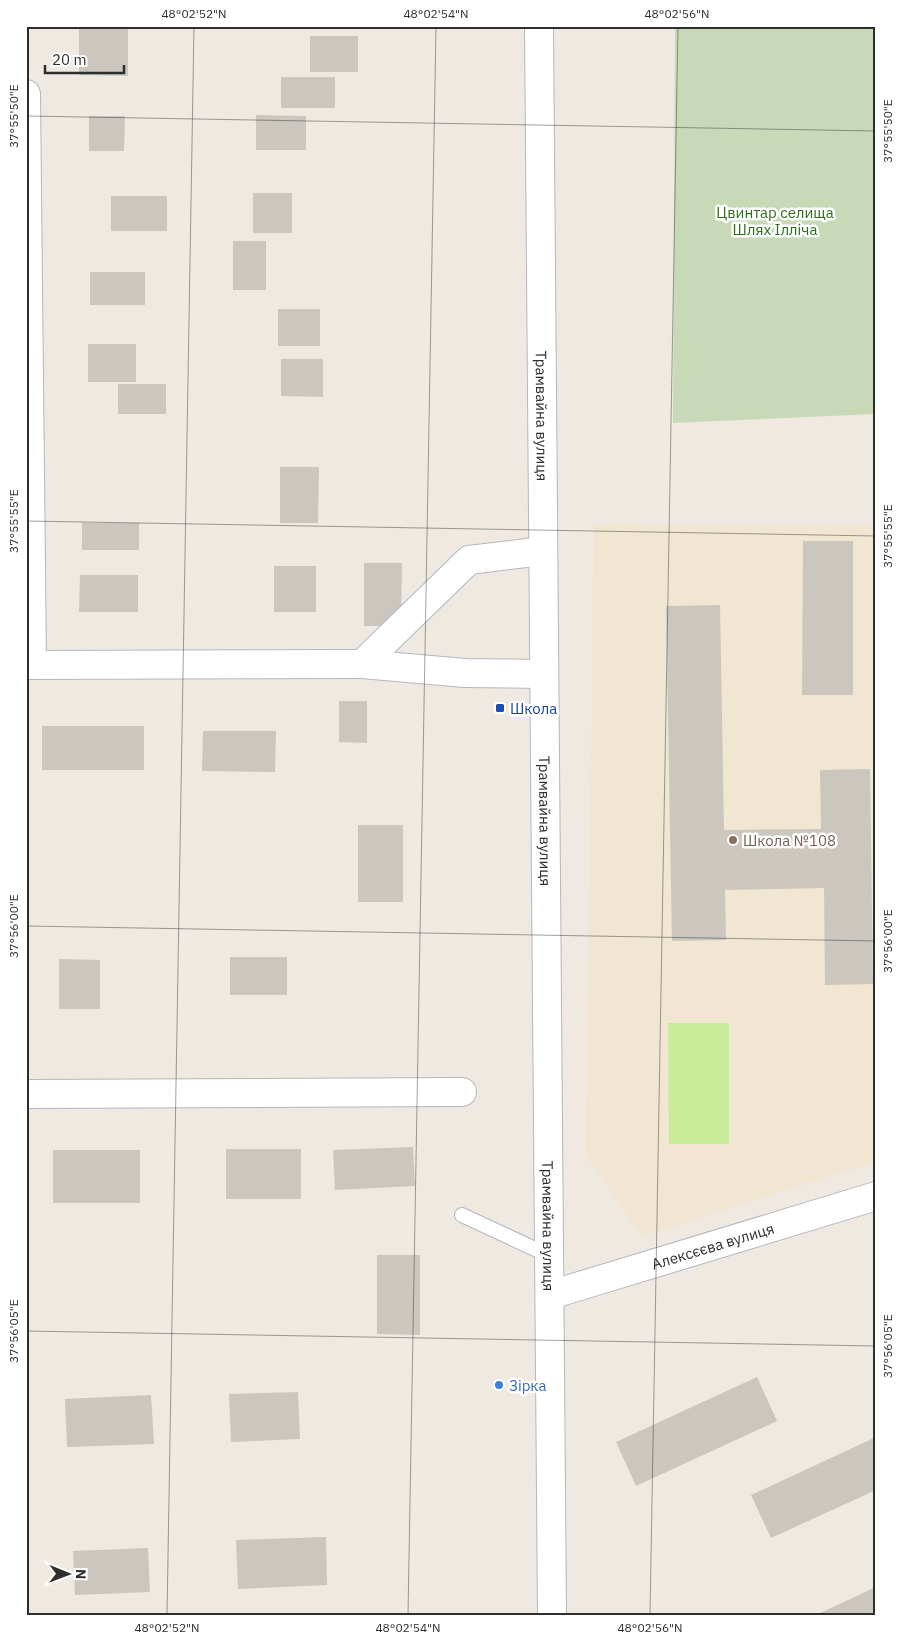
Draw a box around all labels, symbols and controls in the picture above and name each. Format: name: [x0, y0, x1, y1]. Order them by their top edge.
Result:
text: 48°02'52"N: [161, 6, 227, 21]
text: 48°02'54"N: [403, 6, 469, 21]
text: 48°02'56"N: [644, 6, 710, 21]
scale bar: [45, 42, 124, 74]
text: 20 m: [52, 50, 87, 69]
text: 37°55'50"E: [6, 84, 21, 148]
text: 37°55'50"E: [880, 99, 895, 163]
park label: Цвинтар селища Шлях Ілліча: [716, 203, 834, 239]
street label: Трамвайна вулиця: [532, 351, 552, 481]
text: 37°55'55"E: [6, 489, 21, 553]
text: 37°55'55"E: [880, 504, 895, 568]
place label: Школа: [510, 699, 557, 718]
marker: Школа: [494, 702, 506, 714]
street label: Трамвайна вулиця: [535, 756, 556, 886]
place label: Школа №108: [743, 831, 836, 850]
marker: Школа №108: [727, 834, 739, 846]
text: 37°56'00"E: [6, 894, 21, 958]
text: 37°56'00"E: [880, 909, 895, 973]
street label: Трамвайна вулиця: [539, 1161, 559, 1291]
street label: Алексєєва вулиця: [649, 1218, 776, 1273]
text: 37°56'05"E: [6, 1299, 21, 1363]
text: 37°56'05"E: [880, 1314, 895, 1378]
place label: Зірка: [509, 1376, 546, 1395]
marker: Зірка: [493, 1379, 505, 1391]
north arrow: [42, 1548, 92, 1598]
text: N: [72, 1569, 90, 1579]
text: 48°02'52"N: [134, 1620, 200, 1635]
text: 48°02'54"N: [375, 1620, 441, 1635]
text: 48°02'56"N: [617, 1620, 683, 1635]

